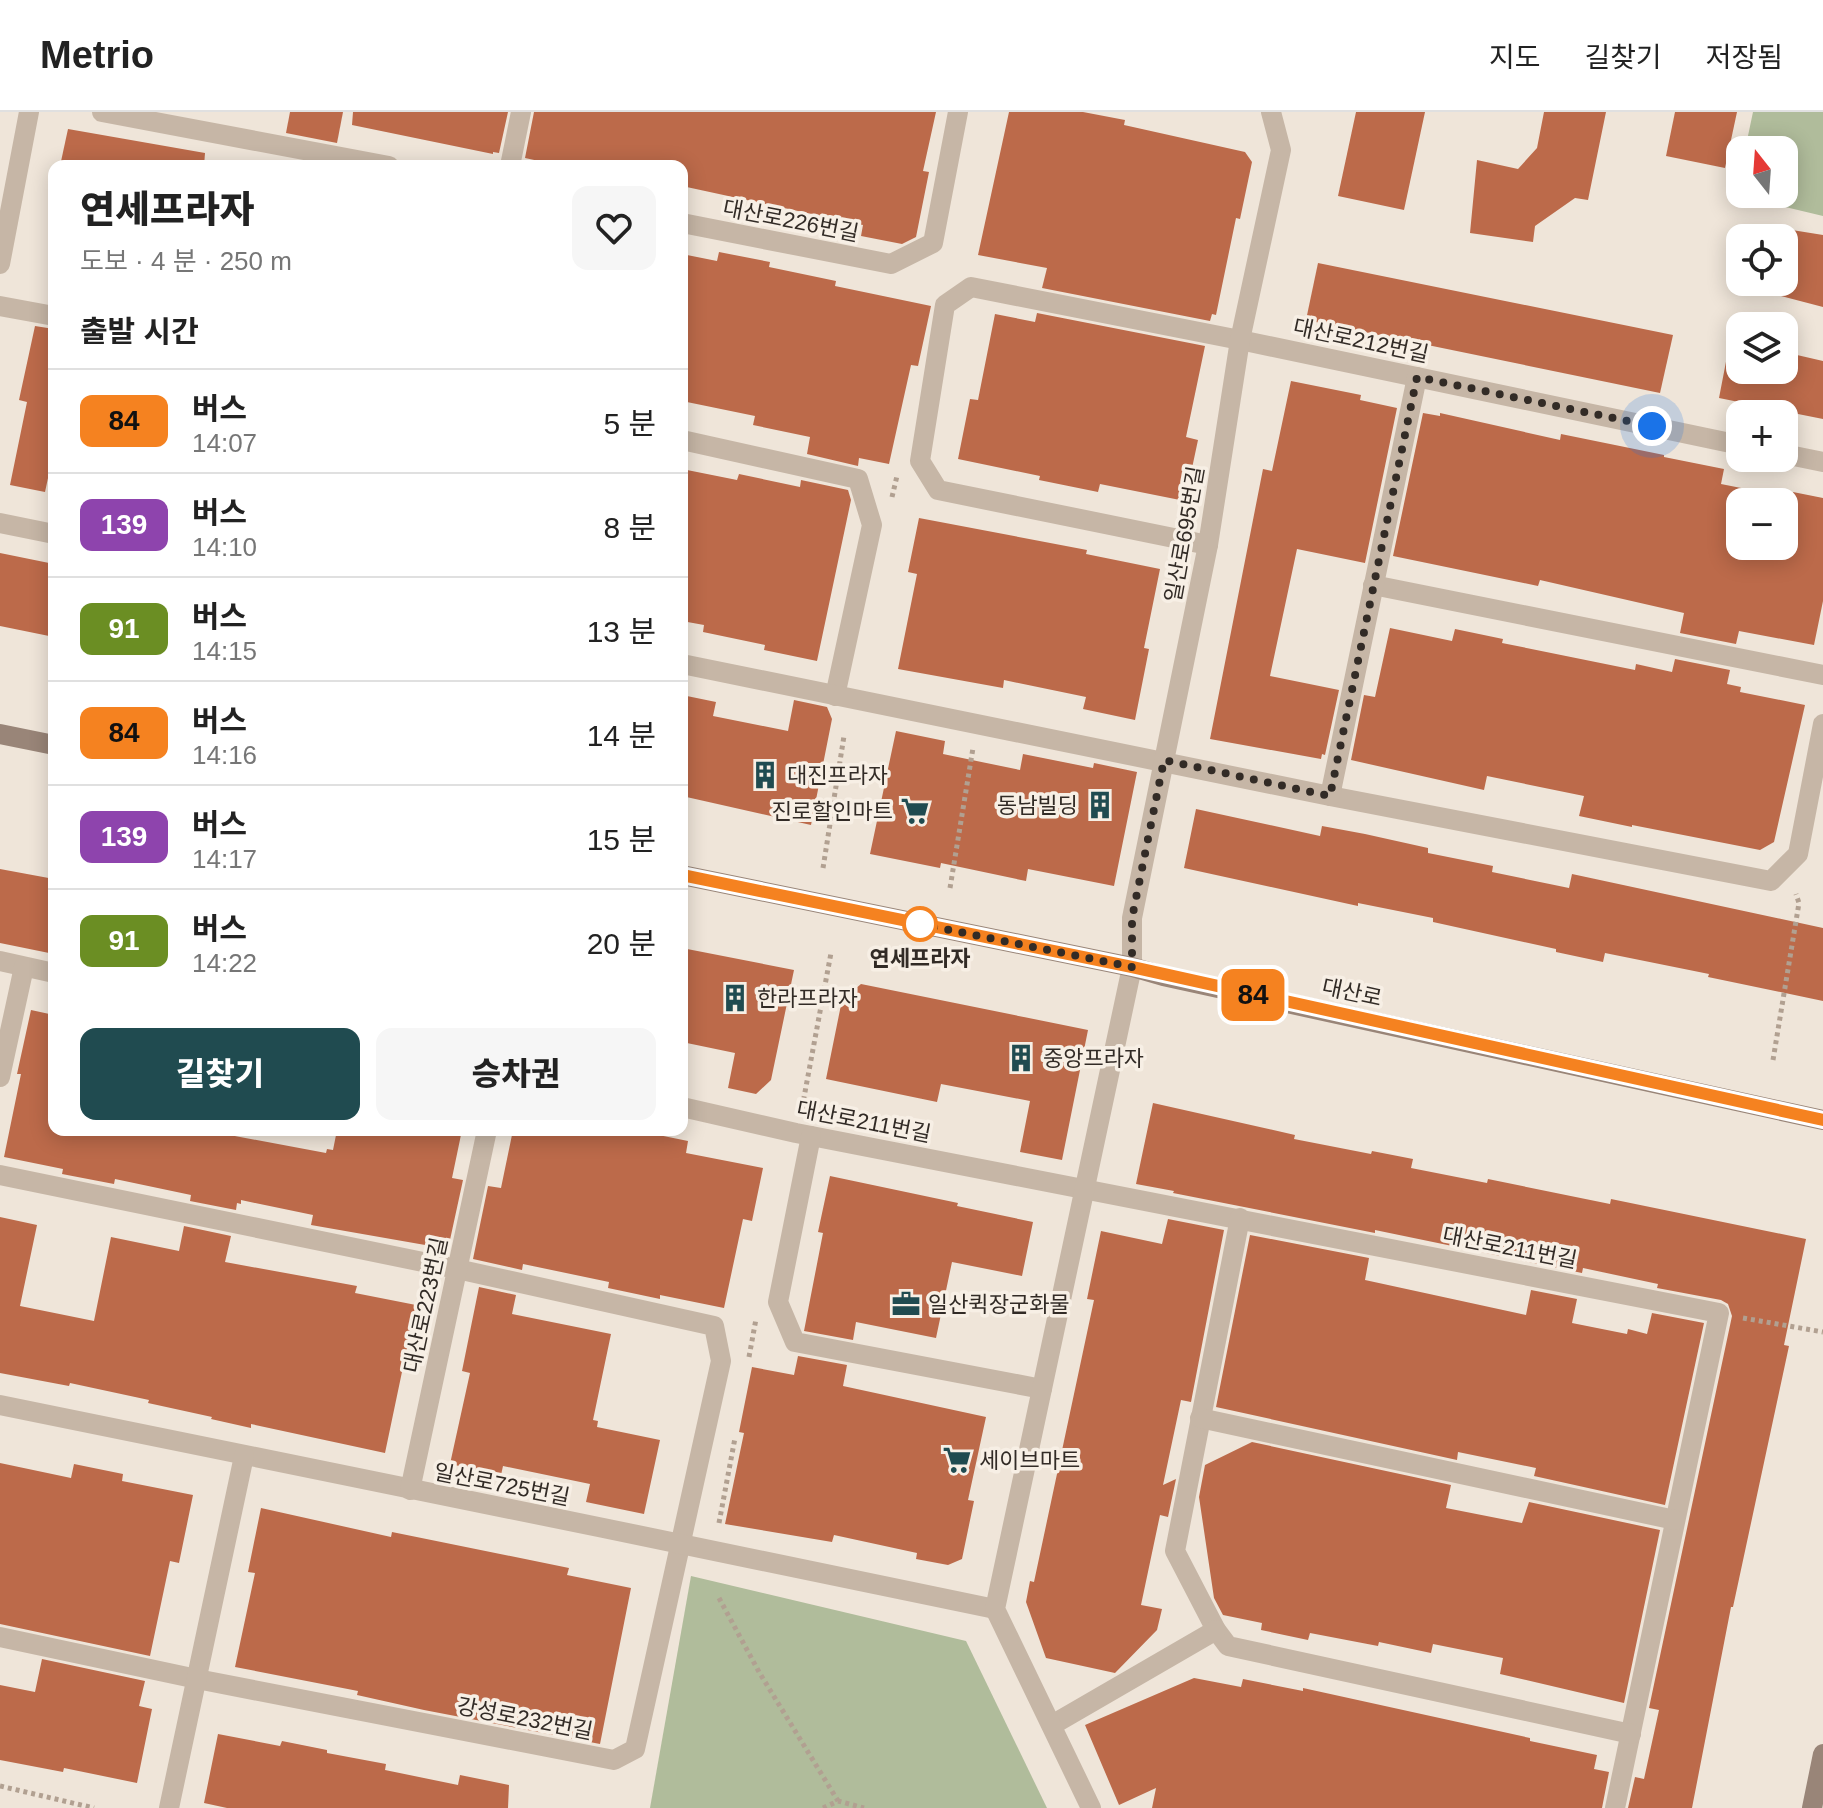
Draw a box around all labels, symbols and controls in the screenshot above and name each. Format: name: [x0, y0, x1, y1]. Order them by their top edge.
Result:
text: Metrio: [40, 34, 154, 76]
text: 지도: [1489, 42, 1540, 73]
text: 길찾기: [1584, 42, 1662, 73]
text: 저장됨: [1706, 42, 1783, 73]
north arrow: [1726, 136, 1798, 208]
map controls: [1726, 136, 1798, 560]
button: heart: [572, 186, 656, 270]
text: 연세프라자: [80, 189, 255, 231]
street label: 대산로226번길: [721, 195, 861, 246]
button: locate: [1726, 224, 1798, 296]
text: 도보 · 4 분 · 250 m: [80, 246, 292, 276]
button: layers: [1726, 312, 1798, 384]
street label: 대산로212번길: [1291, 314, 1431, 367]
text: 출발 시간: [80, 315, 199, 348]
text: 버스: [192, 392, 247, 425]
button: +: [1726, 400, 1798, 472]
text: 84: [108, 405, 140, 436]
your location: [1632, 406, 1672, 446]
text: 5 분: [603, 407, 656, 440]
text: 14:07: [192, 428, 257, 458]
street label: 일산로695번길: [1160, 464, 1209, 604]
button: −: [1726, 488, 1798, 560]
text: 버스: [192, 496, 247, 529]
text: 139: [101, 509, 147, 540]
text: 8 분: [603, 511, 656, 544]
text: 14:10: [192, 532, 257, 562]
text: 버스: [192, 600, 247, 633]
text: 91: [108, 613, 140, 644]
text: 13 분: [587, 615, 656, 648]
text: 14:15: [192, 636, 257, 666]
text: 버스: [192, 704, 247, 737]
text: 84: [108, 717, 140, 748]
text: 14 분: [587, 719, 656, 752]
text: 14:16: [192, 740, 257, 770]
building icon: 대진프라자: [750, 760, 780, 790]
place label: 대진프라자: [787, 763, 888, 788]
building icon: 동남빌딩: [1085, 790, 1115, 820]
place label: 동남빌딩: [997, 793, 1078, 818]
supermarket icon: 진로할인마트: [900, 796, 930, 826]
place label: 진로할인마트: [772, 799, 893, 824]
text: 버스: [192, 808, 247, 841]
text: 139: [101, 821, 147, 852]
text: 15 분: [587, 823, 656, 856]
text: 14:17: [192, 844, 257, 874]
marker: 연세프라자: [903, 907, 937, 941]
text: 버스: [192, 912, 247, 945]
text: 91: [108, 925, 140, 956]
text: 20 분: [587, 927, 656, 960]
place label: 연세프라자: [869, 946, 971, 971]
text: 14:22: [192, 948, 257, 978]
line badge: 84: [1217, 969, 1289, 1021]
street label: 대산로: [1320, 974, 1384, 1011]
text: 84: [1237, 979, 1269, 1010]
building icon: 한라프라자: [720, 983, 750, 1013]
place label: 한라프라자: [757, 986, 858, 1011]
button: 길찾기: [80, 1028, 360, 1120]
button: 승차권: [376, 1028, 656, 1120]
building icon: 중앙프라자: [1006, 1043, 1036, 1073]
place label: 중앙프라자: [1043, 1046, 1144, 1071]
street label: 대산로211번길: [795, 1096, 933, 1147]
street label: 대산로211번길: [1441, 1222, 1579, 1273]
street label: 대산로223번길: [399, 1235, 452, 1375]
office icon: 일산퀵장군화물: [891, 1289, 921, 1319]
place label: 일산퀵장군화물: [928, 1292, 1070, 1317]
supermarket icon: 세이브마트: [942, 1445, 972, 1475]
place label: 세이브마트: [979, 1448, 1080, 1473]
street label: 일산로725번길: [432, 1459, 572, 1510]
street label: 강성로232번길: [455, 1693, 595, 1744]

